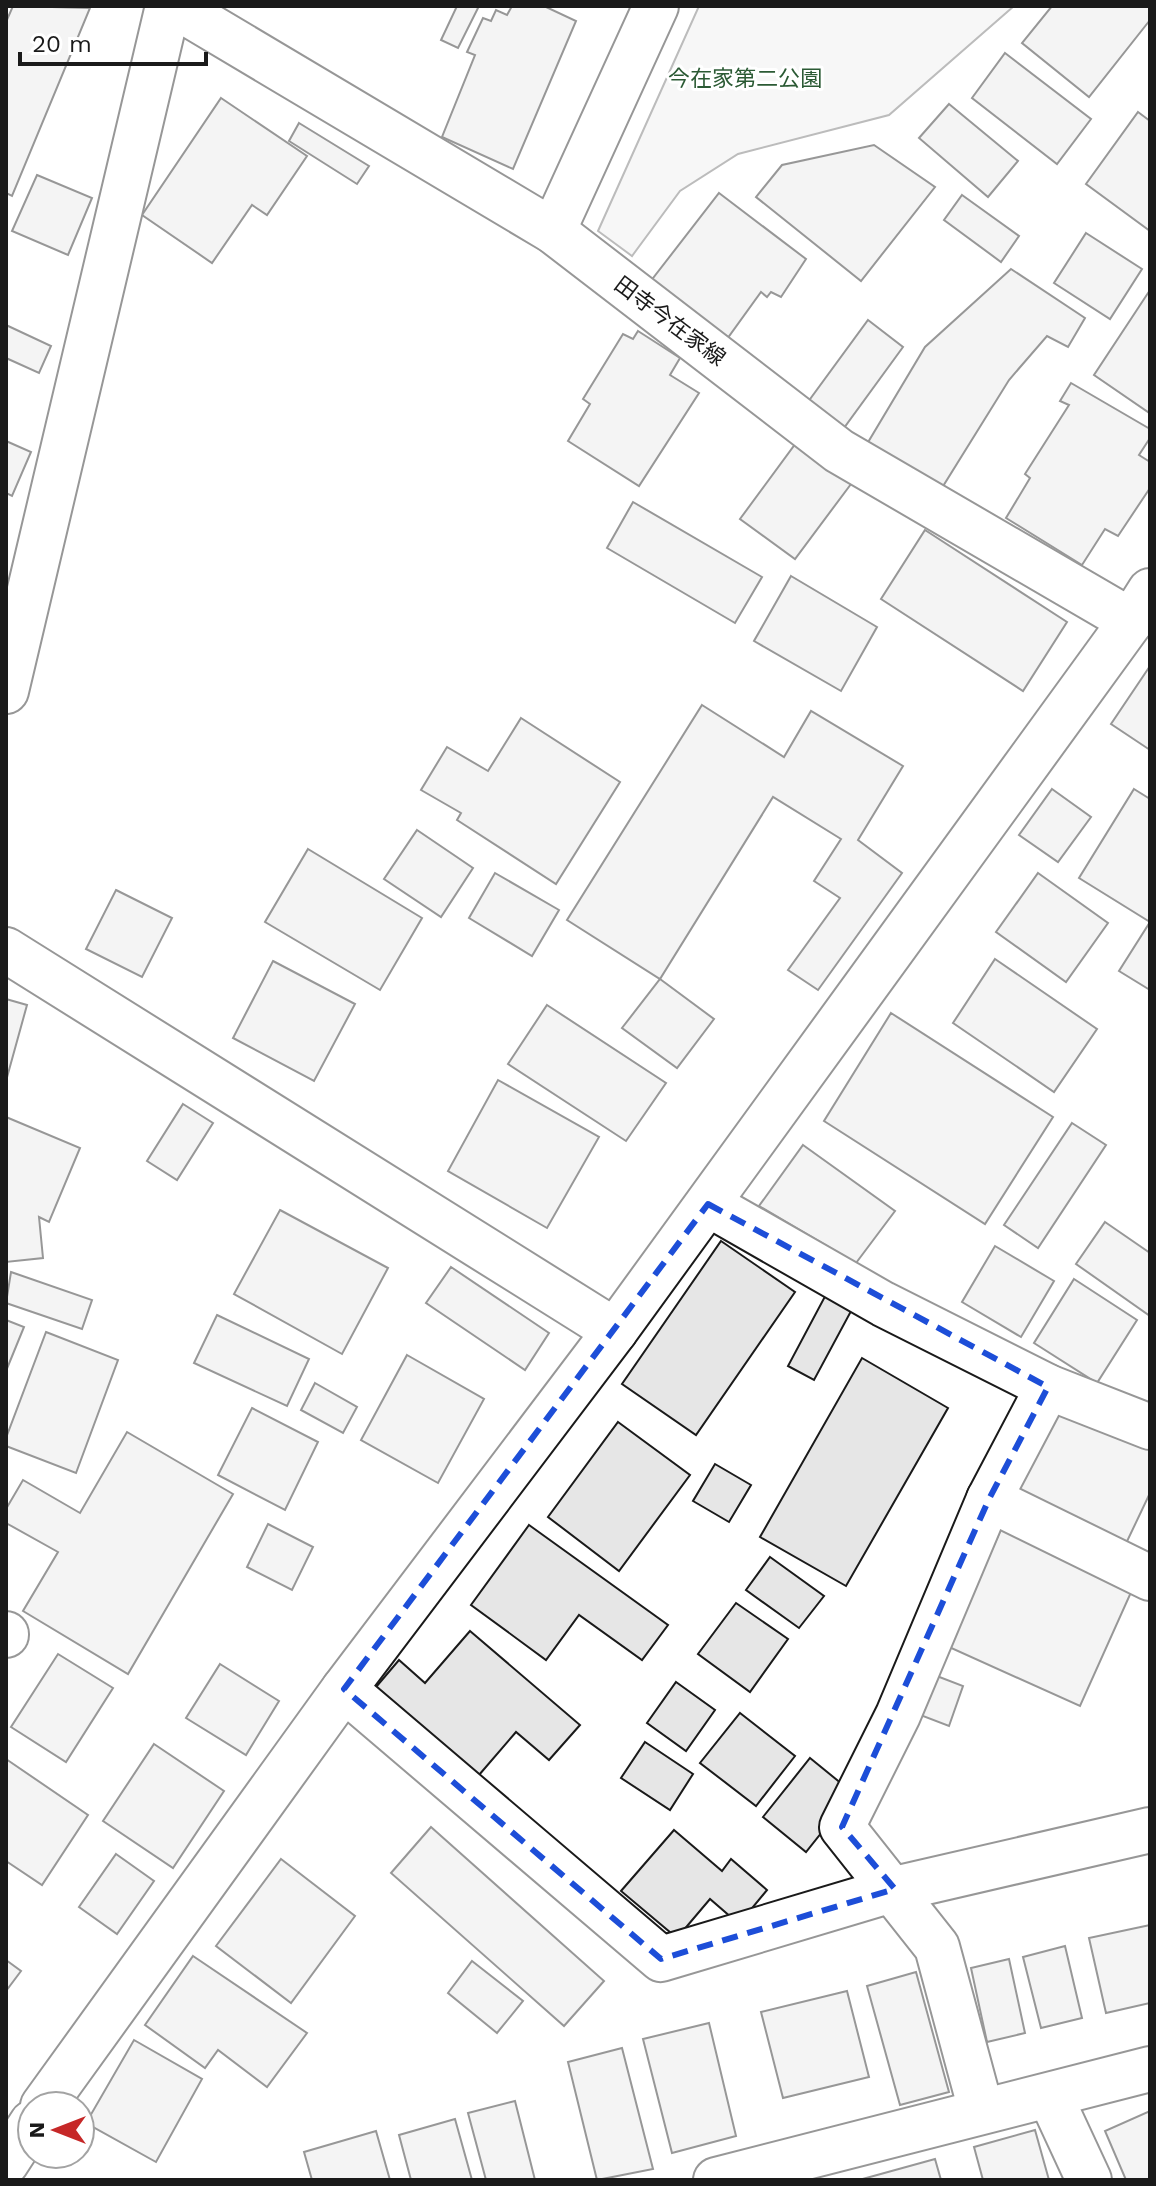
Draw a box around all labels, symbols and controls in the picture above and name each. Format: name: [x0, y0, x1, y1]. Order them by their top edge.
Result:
scale bar: [20, 16, 206, 66]
text: 20 m: [32, 30, 92, 58]
park label: 今在家第二公園: [668, 66, 822, 91]
street label: 田寺今在家線: [610, 271, 730, 371]
north arrow: [16, 2090, 96, 2170]
text: N: [24, 2122, 49, 2138]

